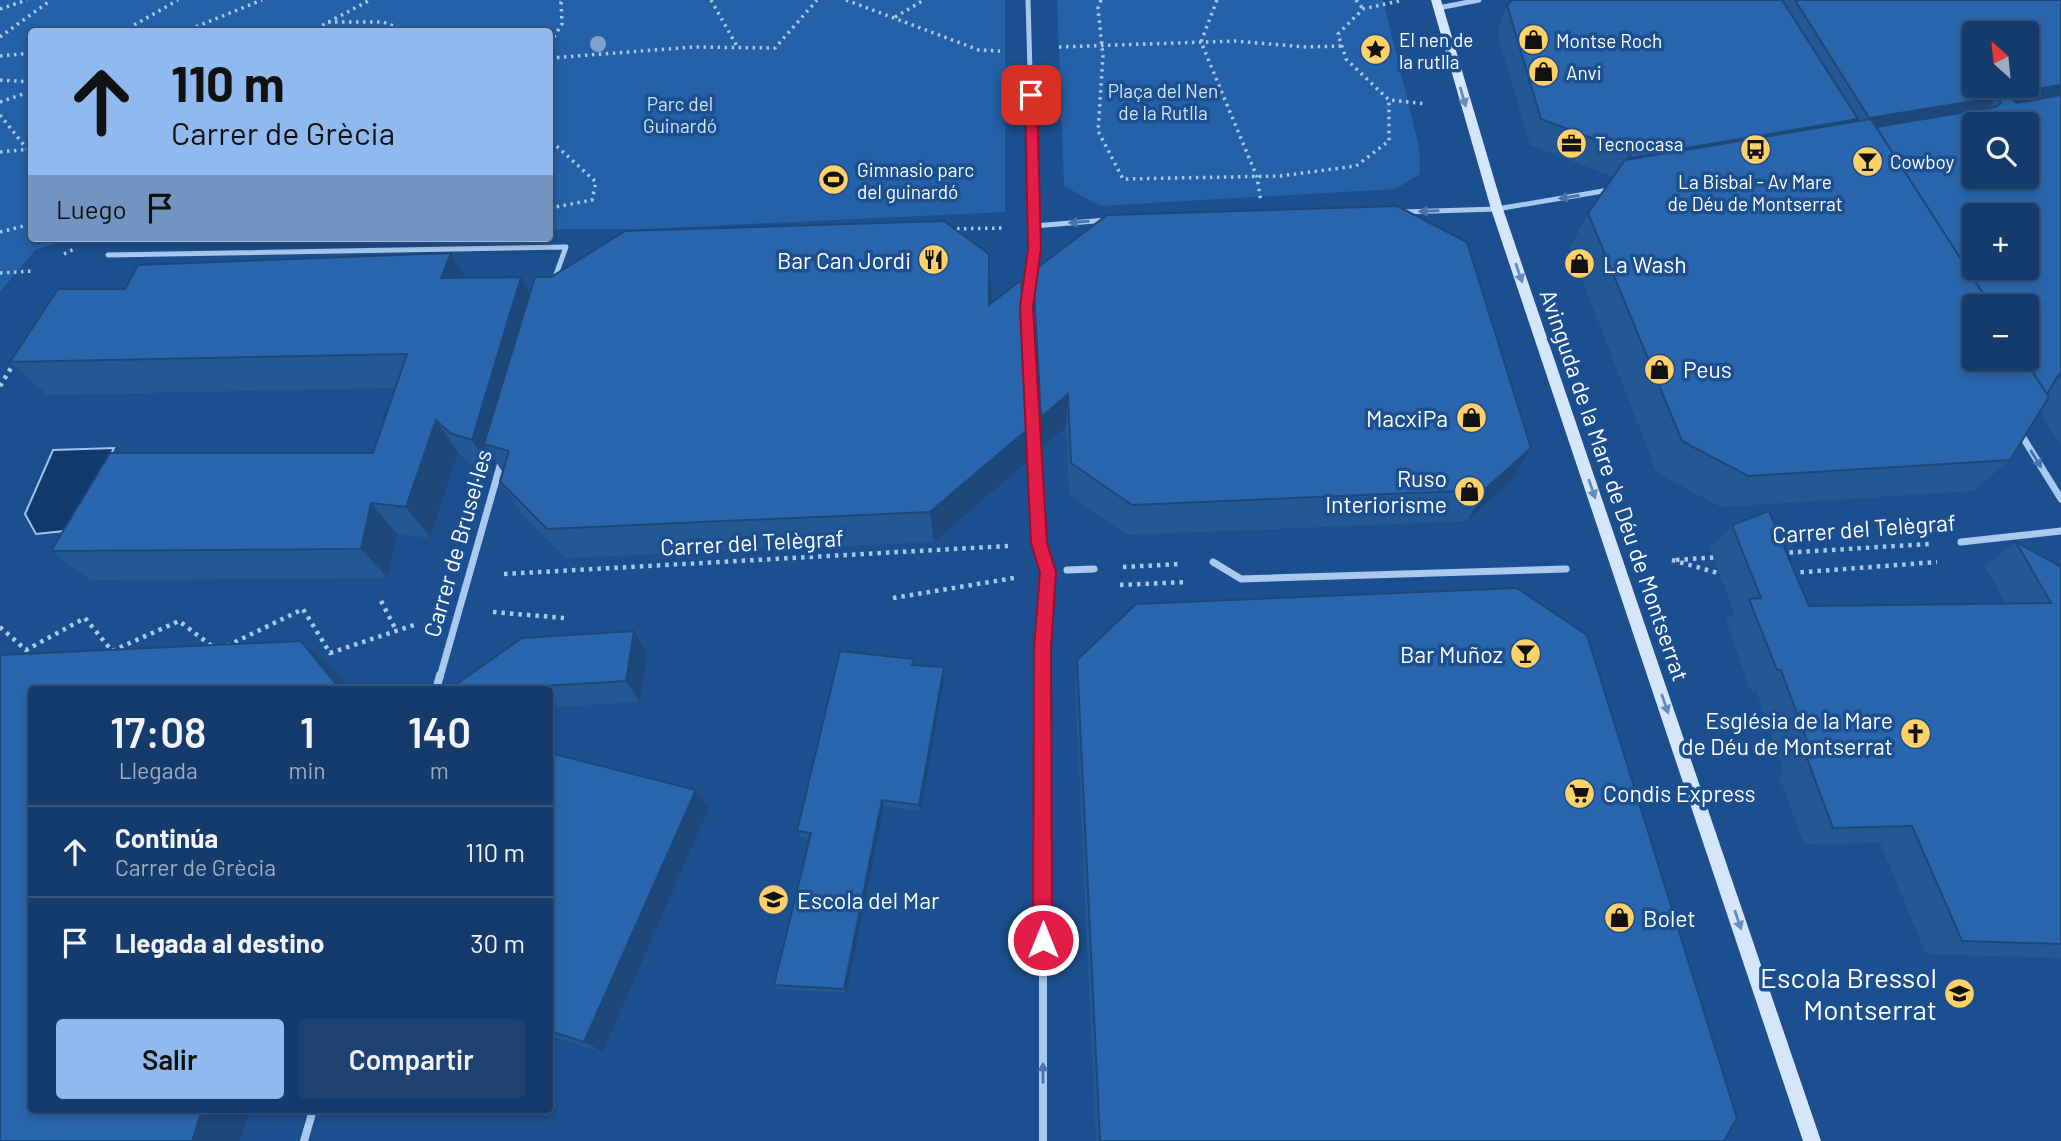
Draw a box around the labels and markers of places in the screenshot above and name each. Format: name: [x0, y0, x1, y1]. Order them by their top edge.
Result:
shop icon: Montse Roch: [1516, 23, 1550, 57]
place label: El nen de la rutlla: [1399, 28, 1473, 73]
place label: Montse Roch: [1556, 29, 1662, 52]
place icon: El nen de la rutlla: [1359, 33, 1393, 67]
shop icon: Anvi: [1526, 55, 1560, 89]
place label: Anvi: [1566, 61, 1601, 84]
pin: [1001, 65, 1061, 125]
office icon: Tecnocasa: [1555, 126, 1589, 160]
place label: Tecnocasa: [1595, 132, 1683, 155]
bus stop icon: La Bisbal - Av Mare de Déu de Montserrat: [1738, 133, 1772, 167]
bar icon: Cowboy: [1850, 144, 1884, 178]
place label: Cowboy: [1890, 150, 1954, 173]
place label: Gimnasio parc del guinardó: [857, 158, 974, 203]
sports icon: Gimnasio parc del guinardó: [817, 163, 851, 197]
place label: La Bisbal - Av Mare de Déu de Montserrat: [1667, 170, 1843, 215]
restaurant icon: Bar Can Jordi: [917, 243, 951, 277]
place label: Bar Can Jordi: [777, 246, 911, 274]
shop icon: La Wash: [1563, 247, 1597, 281]
place label: La Wash: [1603, 250, 1687, 278]
shop icon: Peus: [1643, 352, 1677, 386]
place label: Peus: [1683, 355, 1732, 383]
shop icon: MacxiPa: [1454, 401, 1488, 435]
place label: MacxiPa: [1366, 404, 1448, 432]
place label: Ruso Interiorisme: [1325, 464, 1447, 518]
shop icon: Ruso Interiorisme: [1453, 474, 1487, 508]
bar icon: Bar Muñoz: [1509, 637, 1543, 671]
place label: Bar Muñoz: [1400, 640, 1503, 668]
place label: Església de la Mare de Déu de Montserrat: [1681, 706, 1893, 760]
church icon: Església de la Mare de Déu de Montserrat: [1899, 716, 1933, 750]
supermarket icon: Condis Express: [1563, 776, 1597, 810]
place label: Condis Express: [1603, 779, 1755, 807]
school or university icon: Escola del Mar: [757, 883, 791, 917]
place label: Escola del Mar: [797, 886, 940, 914]
shop icon: Bolet: [1603, 901, 1637, 935]
place label: Bolet: [1643, 904, 1696, 932]
place label: Escola Bressol Montserrat: [1760, 960, 1937, 1026]
school or university icon: Escola Bressol Montserrat: [1943, 976, 1977, 1010]

